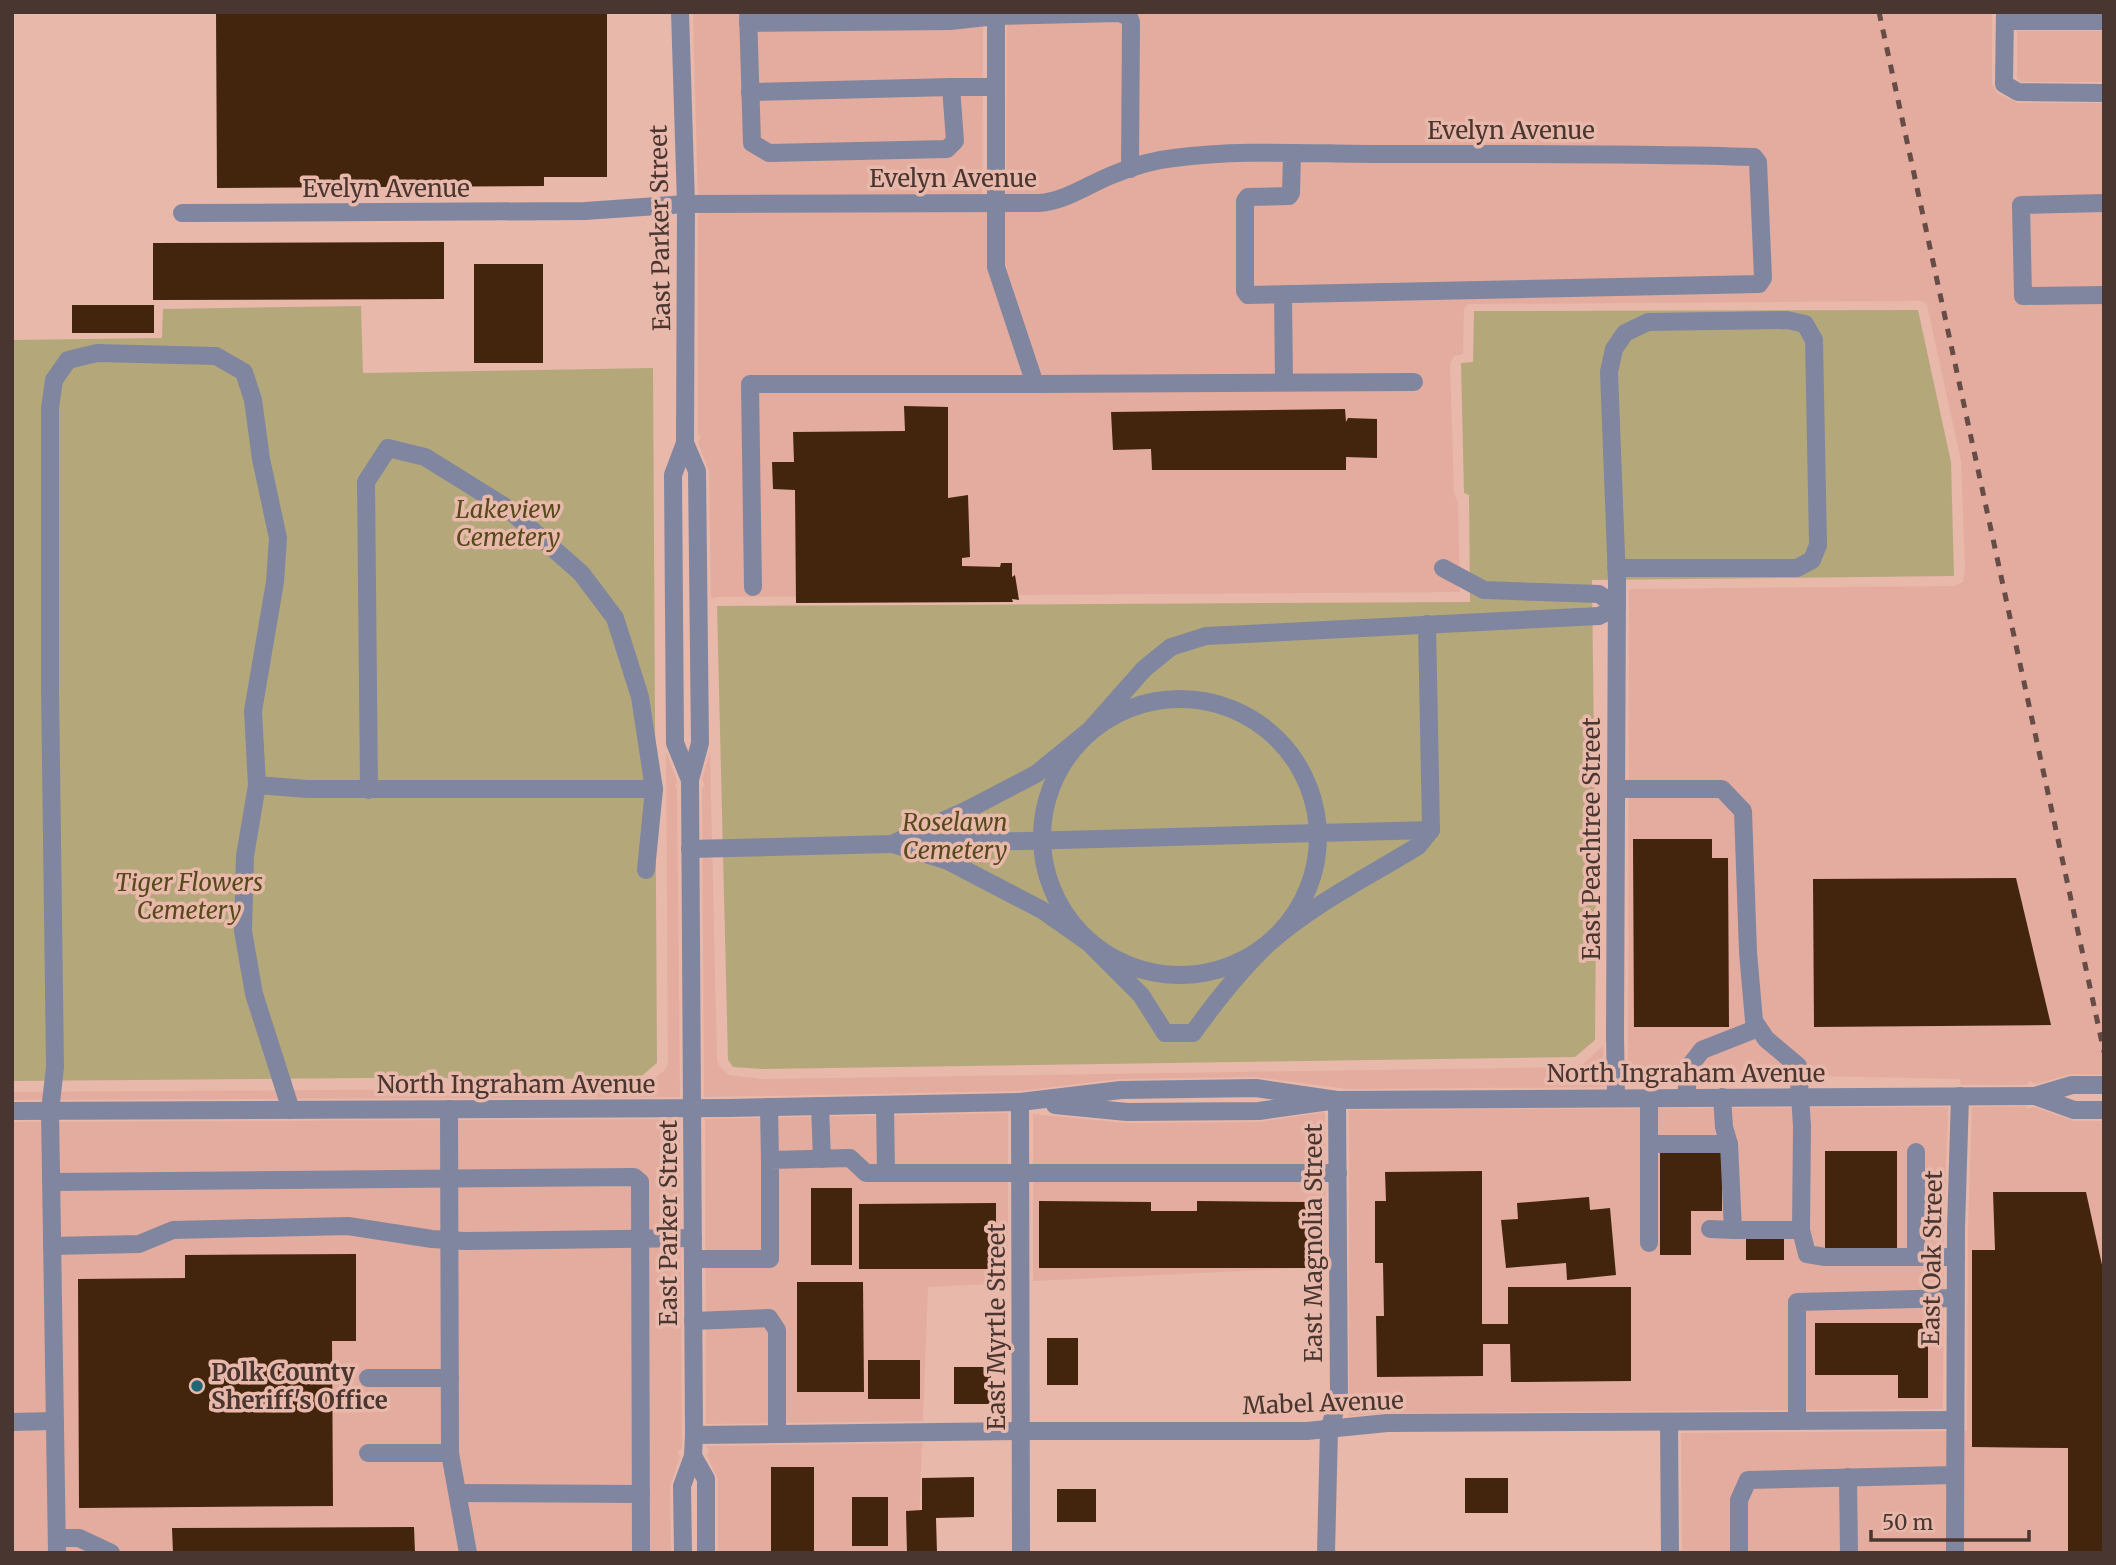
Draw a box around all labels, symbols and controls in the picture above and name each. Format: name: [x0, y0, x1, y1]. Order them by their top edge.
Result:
street label: Evelyn Avenue: [1427, 115, 1595, 146]
street label: East Parker Street: [643, 124, 677, 331]
street label: Evelyn Avenue: [869, 163, 1037, 194]
street label: Evelyn Avenue: [302, 173, 470, 204]
park label: Lakeview Cemetery: [455, 494, 561, 553]
street label: East Peachtree Street: [1576, 717, 1607, 961]
park label: Roselawn Cemetery: [902, 807, 1008, 866]
park label: Tiger Flowers Cemetery: [115, 867, 263, 926]
street label: North Ingraham Avenue: [1547, 1058, 1825, 1089]
street label: North Ingraham Avenue: [377, 1069, 655, 1100]
street label: East Parker Street: [653, 1119, 684, 1326]
street label: East Magnolia Street: [1298, 1123, 1329, 1363]
street label: East Oak Street: [1915, 1169, 1949, 1346]
street label: East Myrtle Street: [981, 1223, 1012, 1431]
place label: Polk County Sheriff's Office: [211, 1357, 388, 1416]
marker: Polk County Sheriff's Office: [189, 1378, 205, 1394]
street label: Mabel Avenue: [1242, 1385, 1404, 1421]
scale bar: [1871, 1498, 2028, 1542]
text: 50 m: [1882, 1509, 1933, 1536]

